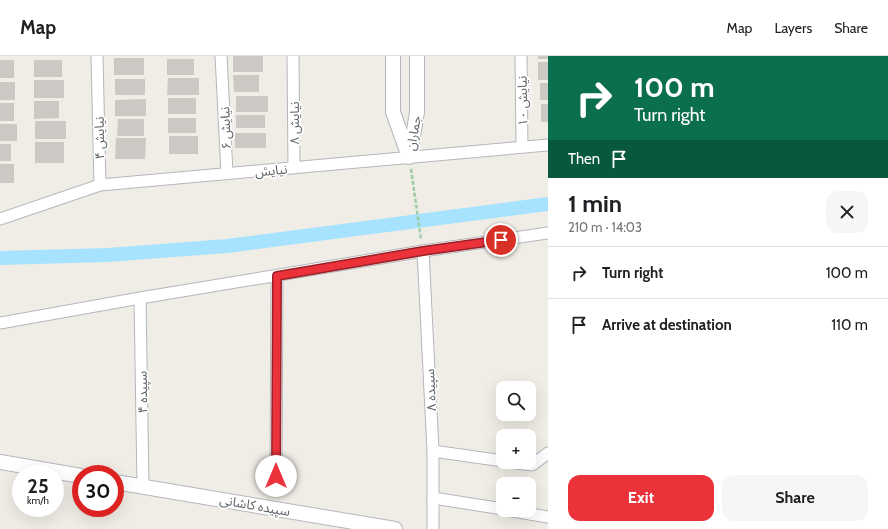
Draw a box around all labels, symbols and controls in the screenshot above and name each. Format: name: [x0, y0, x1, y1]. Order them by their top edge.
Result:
text: Map: [20, 16, 56, 39]
text: Map: [727, 19, 752, 37]
text: Layers: [774, 19, 812, 37]
text: Share: [834, 19, 868, 37]
text: 100 m: [634, 70, 715, 104]
icon: right: [568, 72, 620, 124]
street label: نیایش ۱۰: [514, 76, 531, 126]
street label: نیایش ۸: [286, 102, 303, 144]
text: Turn right: [634, 104, 705, 126]
street label: نیایش ۶: [216, 106, 235, 150]
street label: جماران: [402, 114, 425, 152]
street label: نیایش ۴: [91, 116, 108, 160]
icon: arrive: [608, 148, 630, 170]
text: Then: [568, 150, 600, 168]
street label: نیایش: [254, 161, 288, 180]
text: 1 min: [568, 189, 622, 218]
button: close: [826, 191, 868, 233]
text: 210 m · 14:03: [568, 219, 642, 235]
pin: [484, 223, 518, 257]
icon: arrive: [490, 229, 512, 251]
icon: right: [568, 262, 590, 284]
text: Turn right: [602, 264, 663, 282]
text: 100 m: [826, 264, 868, 282]
icon: arrive: [568, 314, 590, 336]
text: Arrive at destination: [602, 316, 732, 334]
text: 110 m: [831, 316, 868, 334]
street label: سپیده ۸: [421, 368, 441, 412]
street label: سپیده ۴: [134, 371, 152, 413]
map controls: [496, 381, 536, 517]
button: search: [496, 381, 536, 421]
button: +: [496, 429, 536, 469]
position arrow: [255, 455, 297, 497]
speed limit sign: 30: [72, 465, 124, 517]
text: 25: [27, 474, 49, 498]
button: Exit: [568, 475, 714, 521]
button: Share: [722, 475, 868, 521]
button: −: [496, 477, 536, 517]
street label: سپیده کاشانی: [218, 491, 291, 521]
text: km/h: [27, 494, 49, 507]

